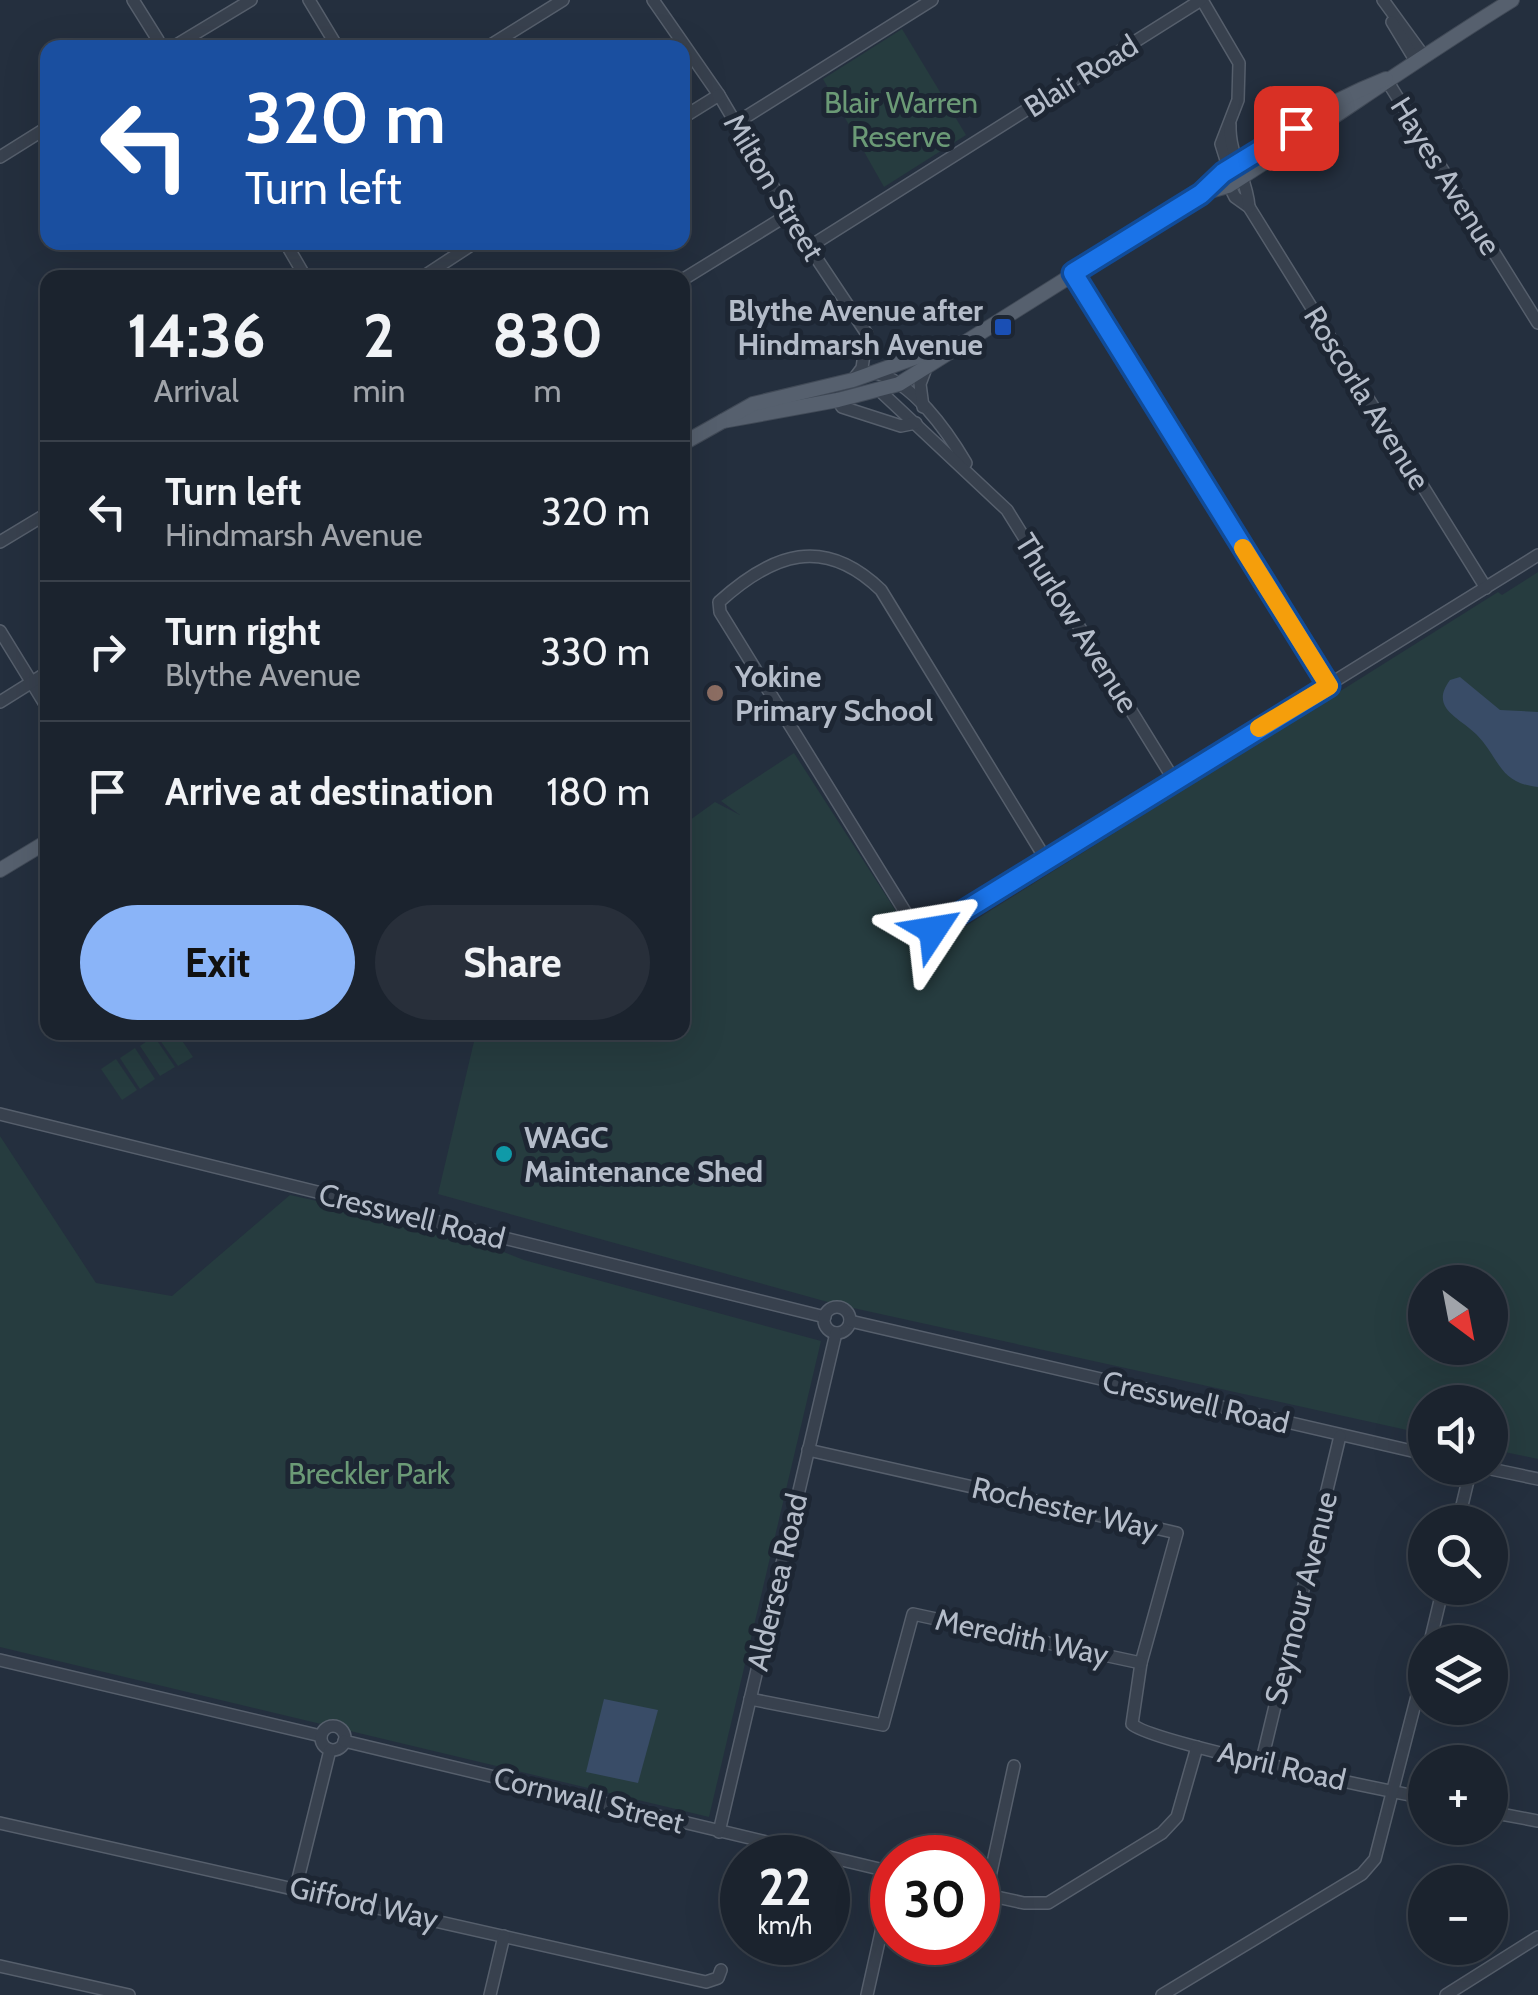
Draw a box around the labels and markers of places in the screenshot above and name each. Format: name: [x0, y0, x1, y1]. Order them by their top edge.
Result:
pin: [1254, 86, 1339, 171]
place label: Blythe Avenue after Hindmarsh Avenue: [728, 292, 983, 363]
marker: Blythe Avenue after Hindmarsh Avenue: [992, 316, 1014, 338]
place label: Yokine Primary School: [734, 658, 933, 729]
marker: Yokine Primary School: [704, 682, 726, 704]
place label: WAGC Maintenance Shed: [524, 1119, 763, 1190]
marker: WAGC Maintenance Shed: [493, 1143, 515, 1165]

